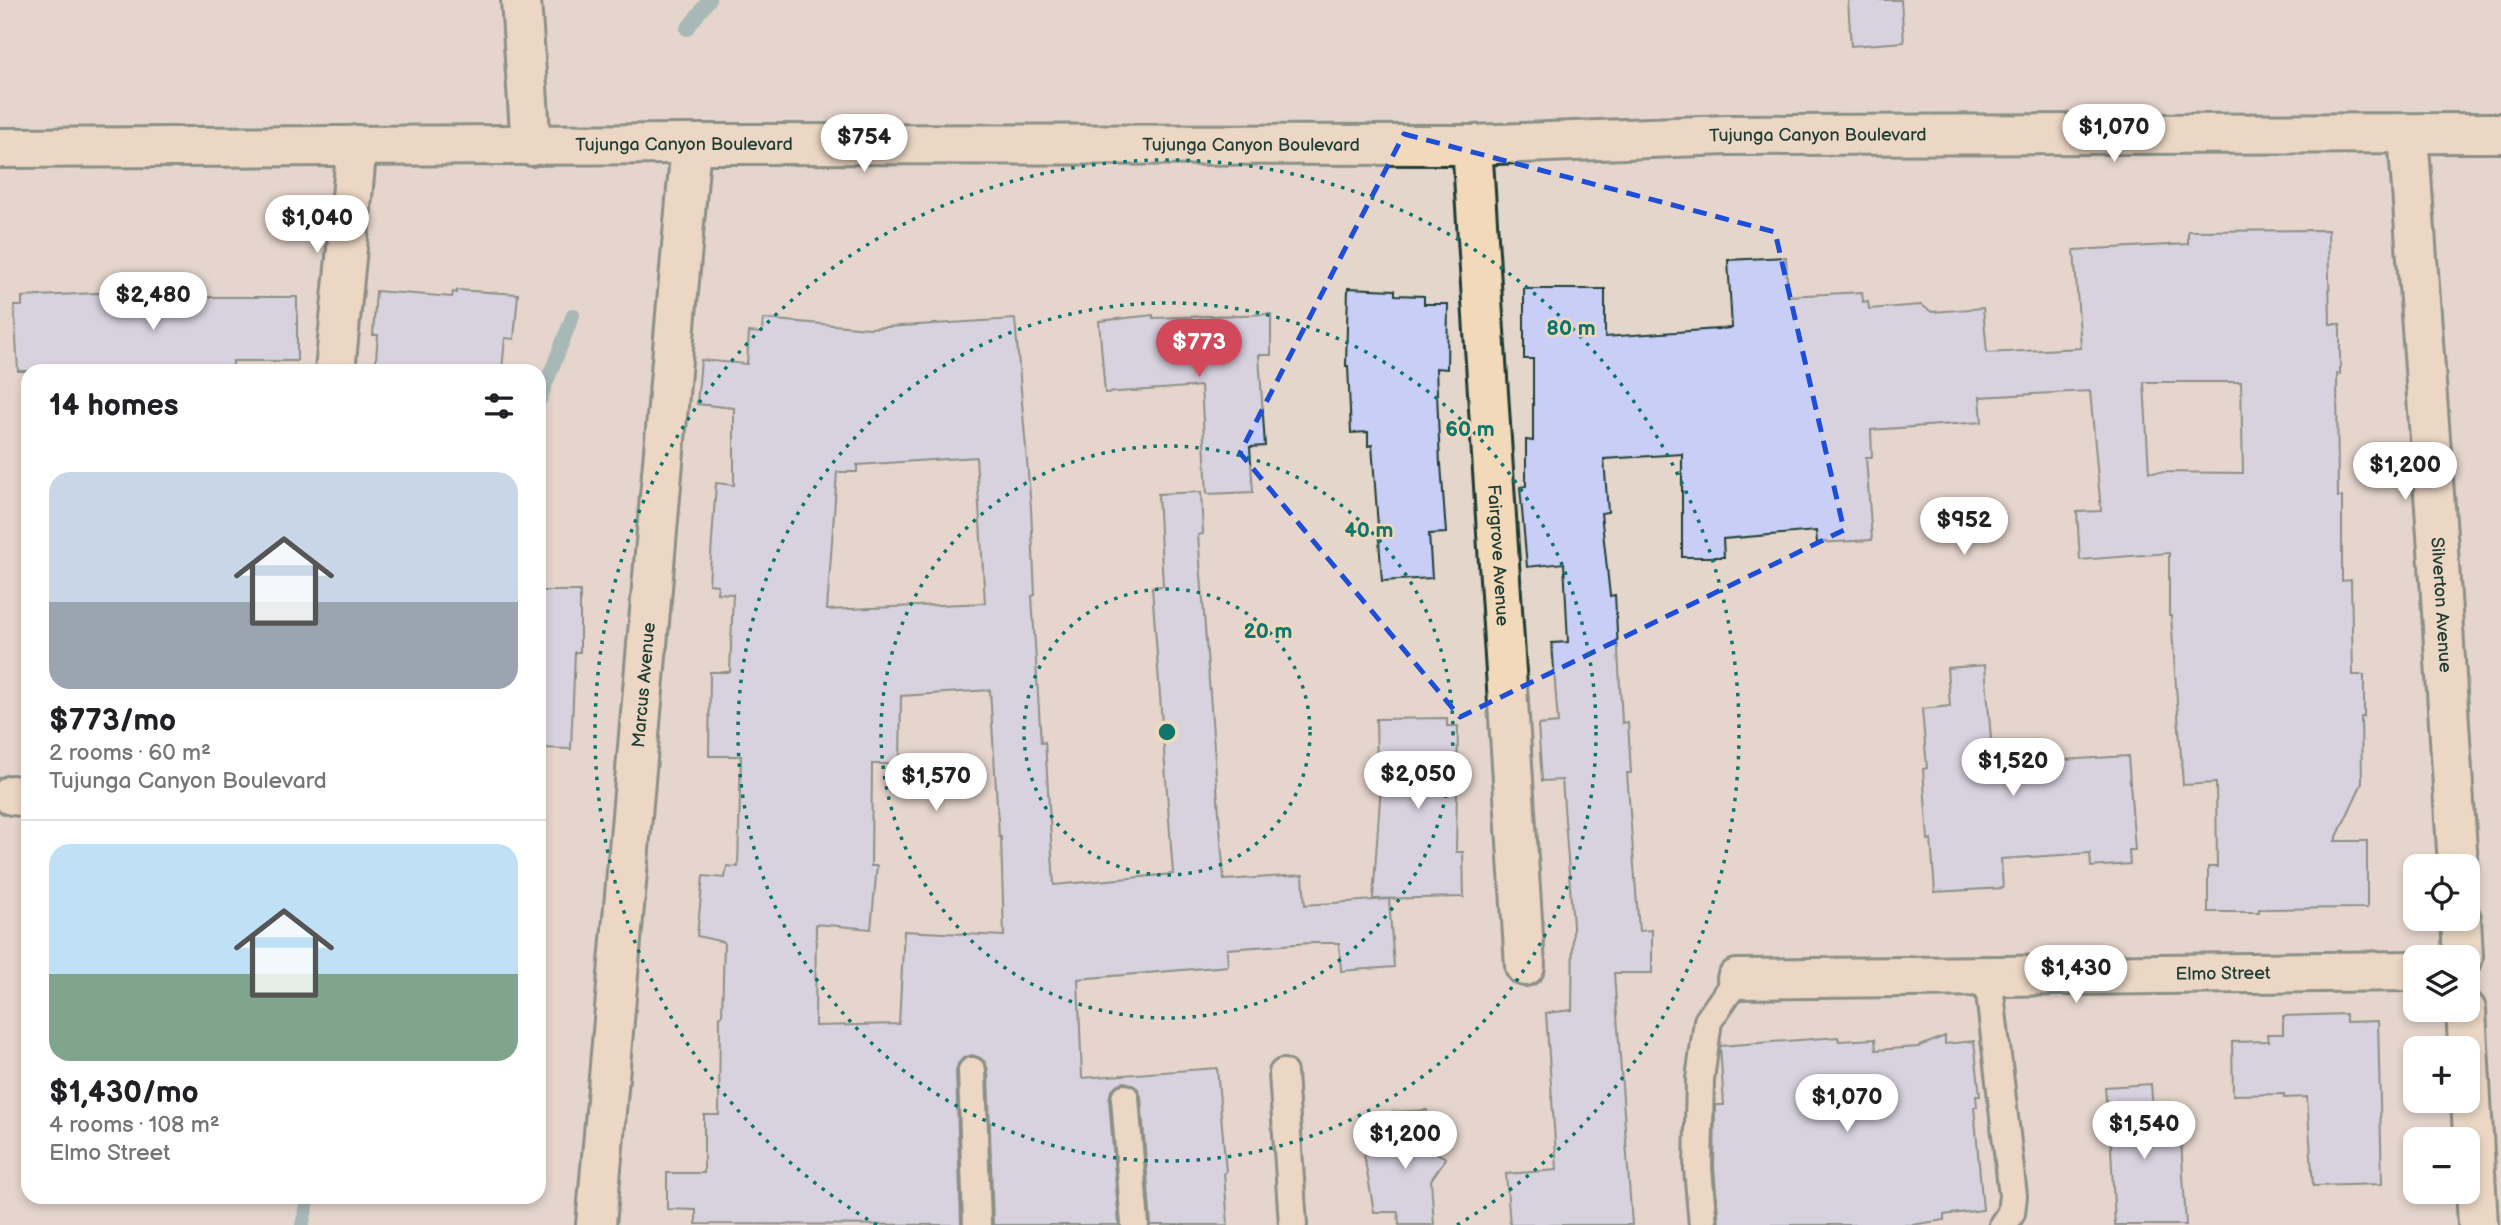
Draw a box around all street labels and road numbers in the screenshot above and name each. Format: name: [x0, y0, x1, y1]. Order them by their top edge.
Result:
street label: Tujunga Canyon Boulevard: [1709, 124, 1927, 147]
street label: Tujunga Canyon Boulevard: [575, 134, 793, 156]
street label: Tujunga Canyon Boulevard: [1142, 135, 1360, 156]
street label: Fairgrove Avenue: [1483, 484, 1513, 627]
street label: Silverton Avenue: [2426, 536, 2456, 674]
street label: Marcus Avenue: [628, 621, 660, 749]
street label: Elmo Street: [2175, 963, 2271, 985]

